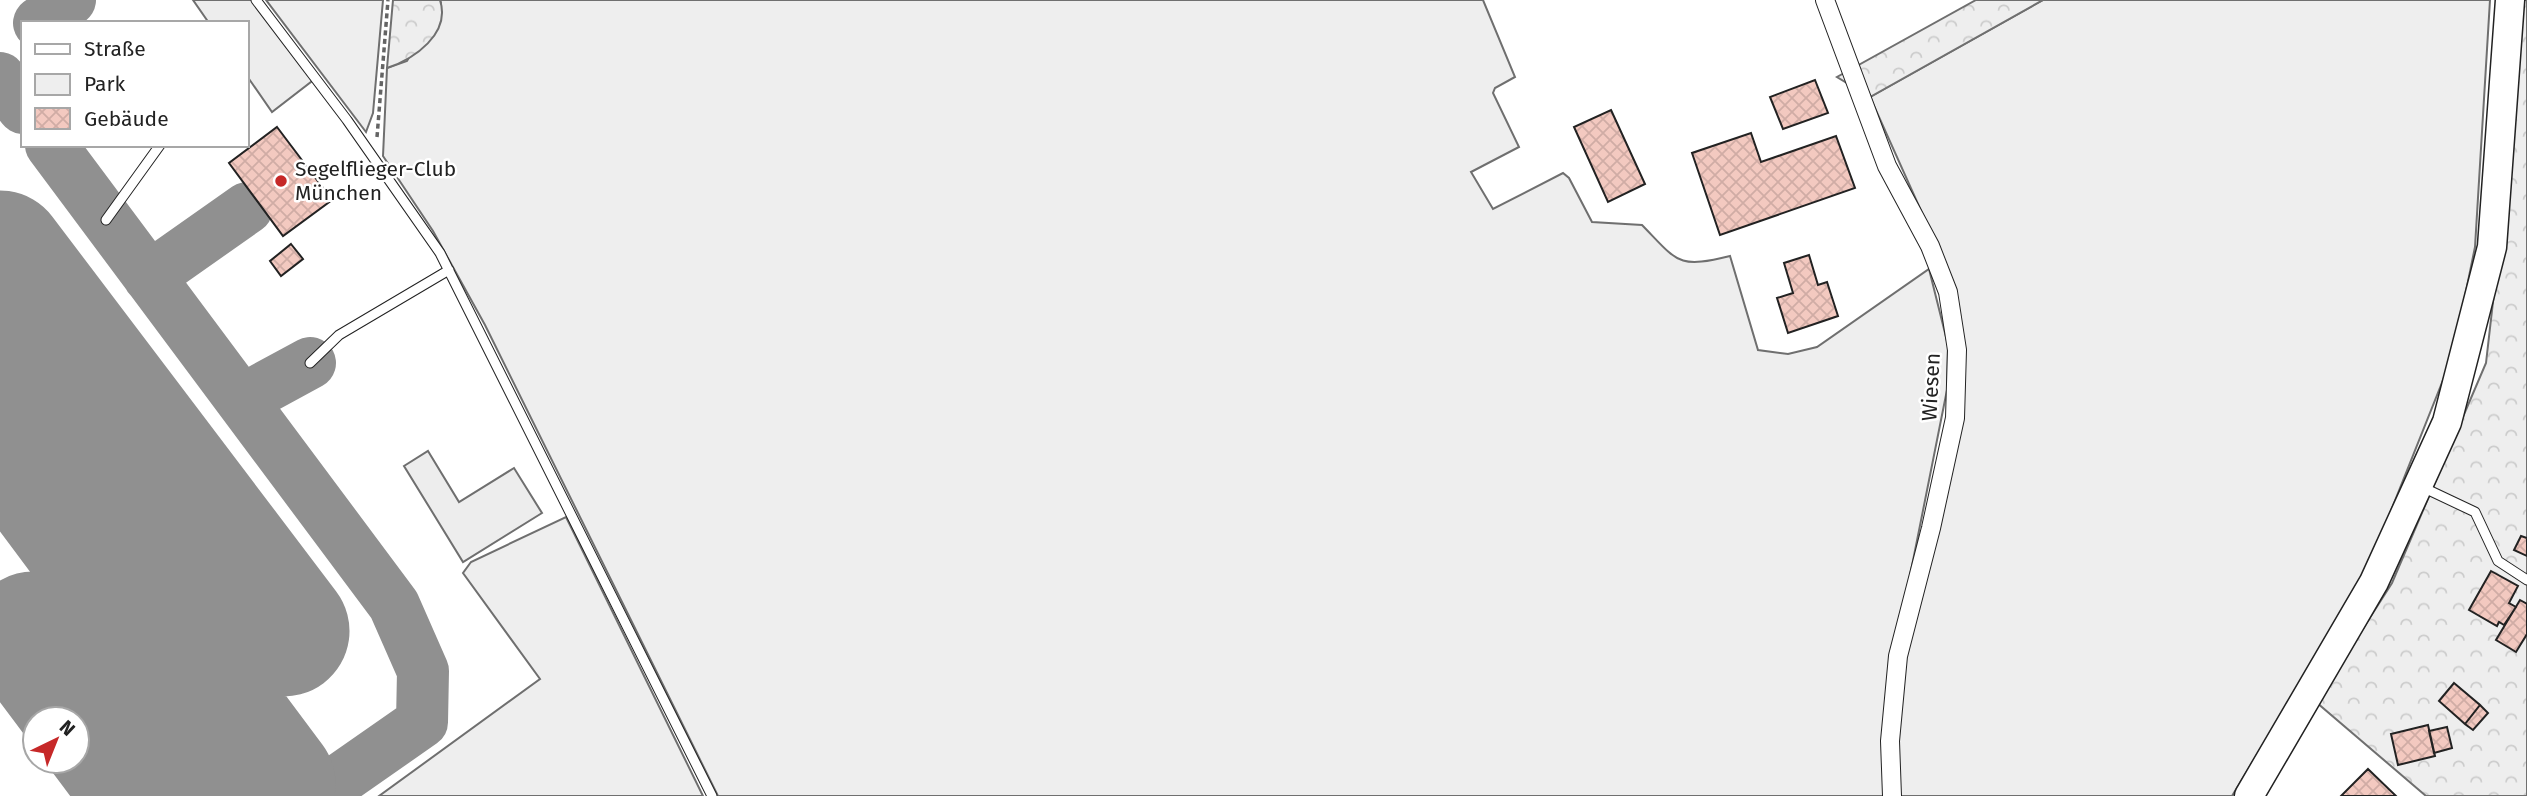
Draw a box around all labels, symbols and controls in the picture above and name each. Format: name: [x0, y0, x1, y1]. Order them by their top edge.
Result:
legend: [21, 21, 248, 147]
text: Straße: [84, 36, 146, 62]
text: Park: [84, 71, 126, 97]
text: Gebäude: [84, 106, 169, 132]
place label: Segelflieger-Club München: [295, 156, 456, 206]
marker: Segelflieger-Club München: [273, 173, 289, 189]
street label: Wiesen: [1916, 352, 1946, 422]
north arrow: [21, 705, 91, 775]
text: N: [55, 715, 80, 741]

